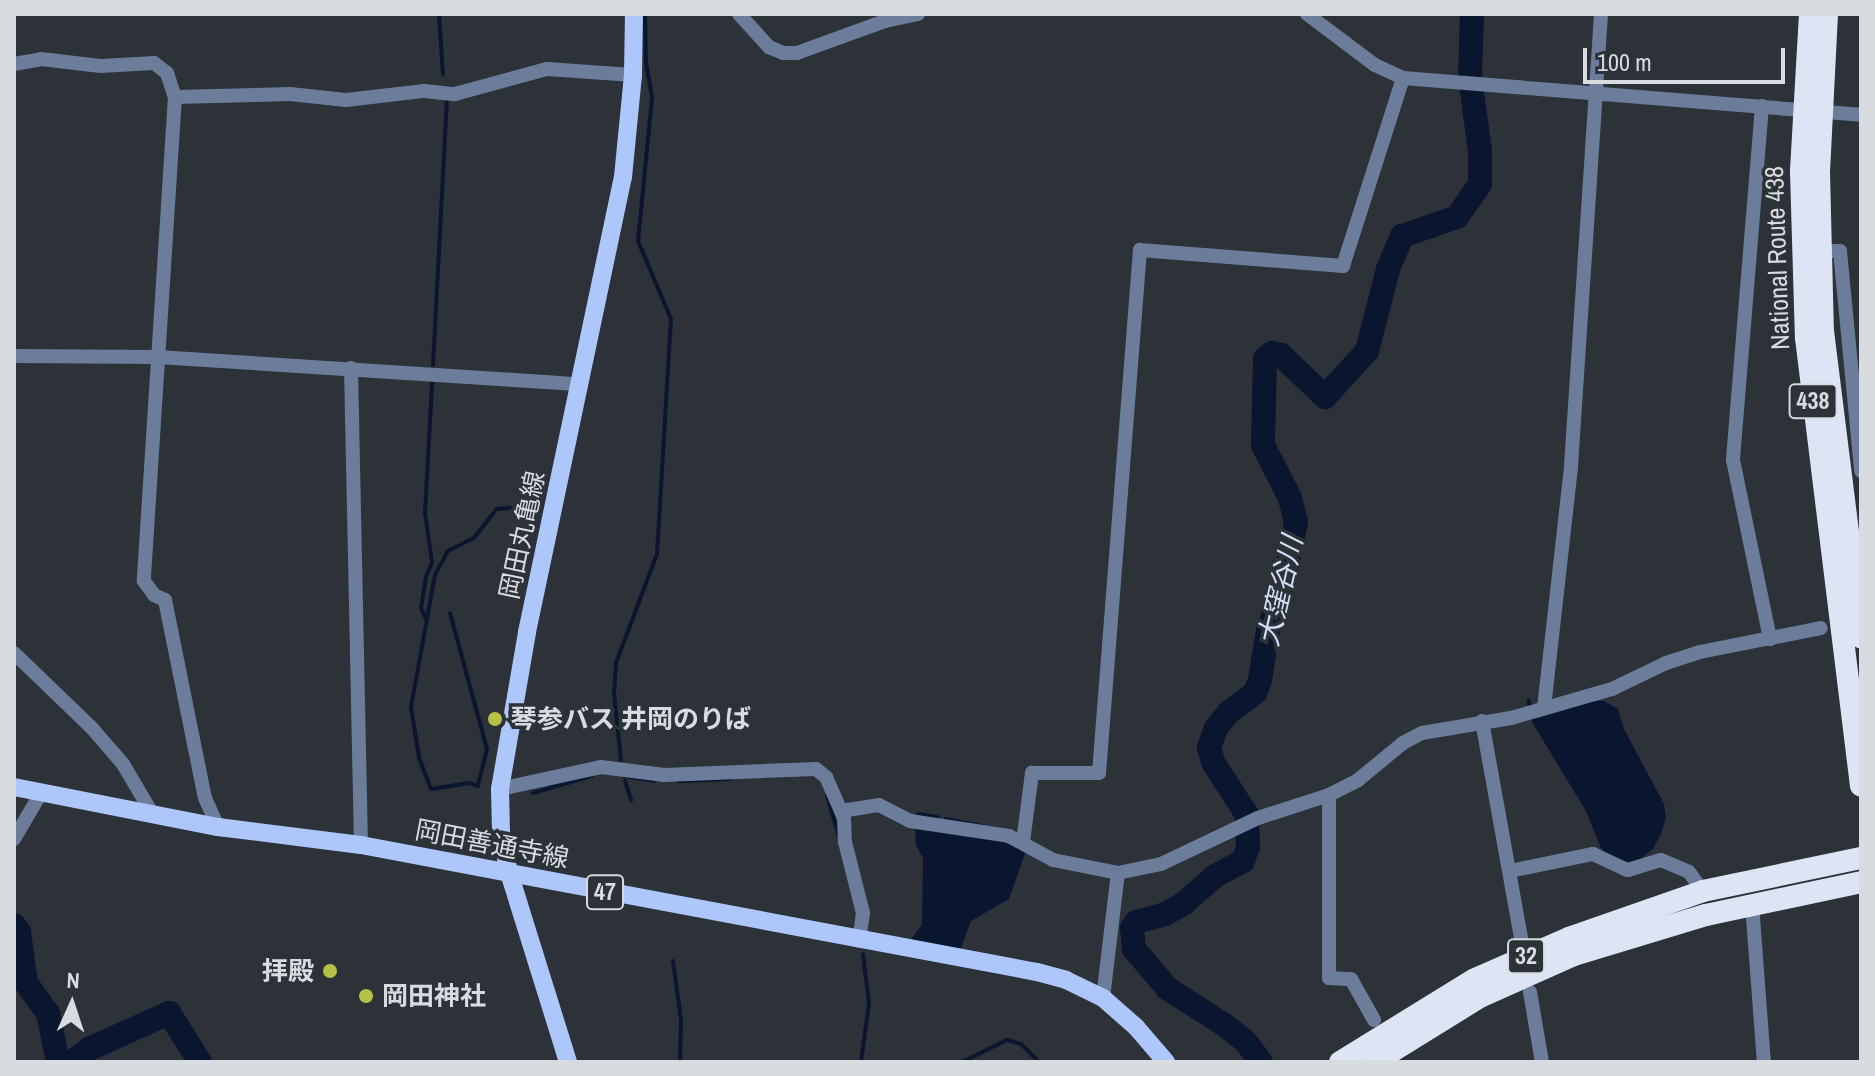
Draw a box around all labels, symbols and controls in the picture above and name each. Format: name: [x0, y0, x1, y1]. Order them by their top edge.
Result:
scale bar: [1587, 32, 1789, 82]
text: 100 m: [1597, 46, 1652, 78]
street label: National Route 438: [1758, 166, 1796, 350]
road number: 438: [1787, 381, 1839, 421]
street label: 岡田丸亀線: [493, 468, 551, 602]
water label: 大窪谷川: [1251, 533, 1309, 649]
place label: 琴参バス 井岡のりば: [511, 703, 751, 735]
marker: 琴参バス 井岡のりば: [486, 710, 504, 728]
street label: 岡田善通寺線: [412, 814, 572, 874]
road number: 47: [585, 872, 625, 912]
road number: 32: [1506, 936, 1546, 976]
place label: 拝殿: [262, 955, 314, 987]
marker: 拝殿: [321, 962, 339, 980]
north arrow: [32, 964, 112, 1044]
text: N: [66, 965, 81, 995]
place label: 岡田神社: [382, 980, 486, 1012]
marker: 岡田神社: [357, 987, 375, 1005]

